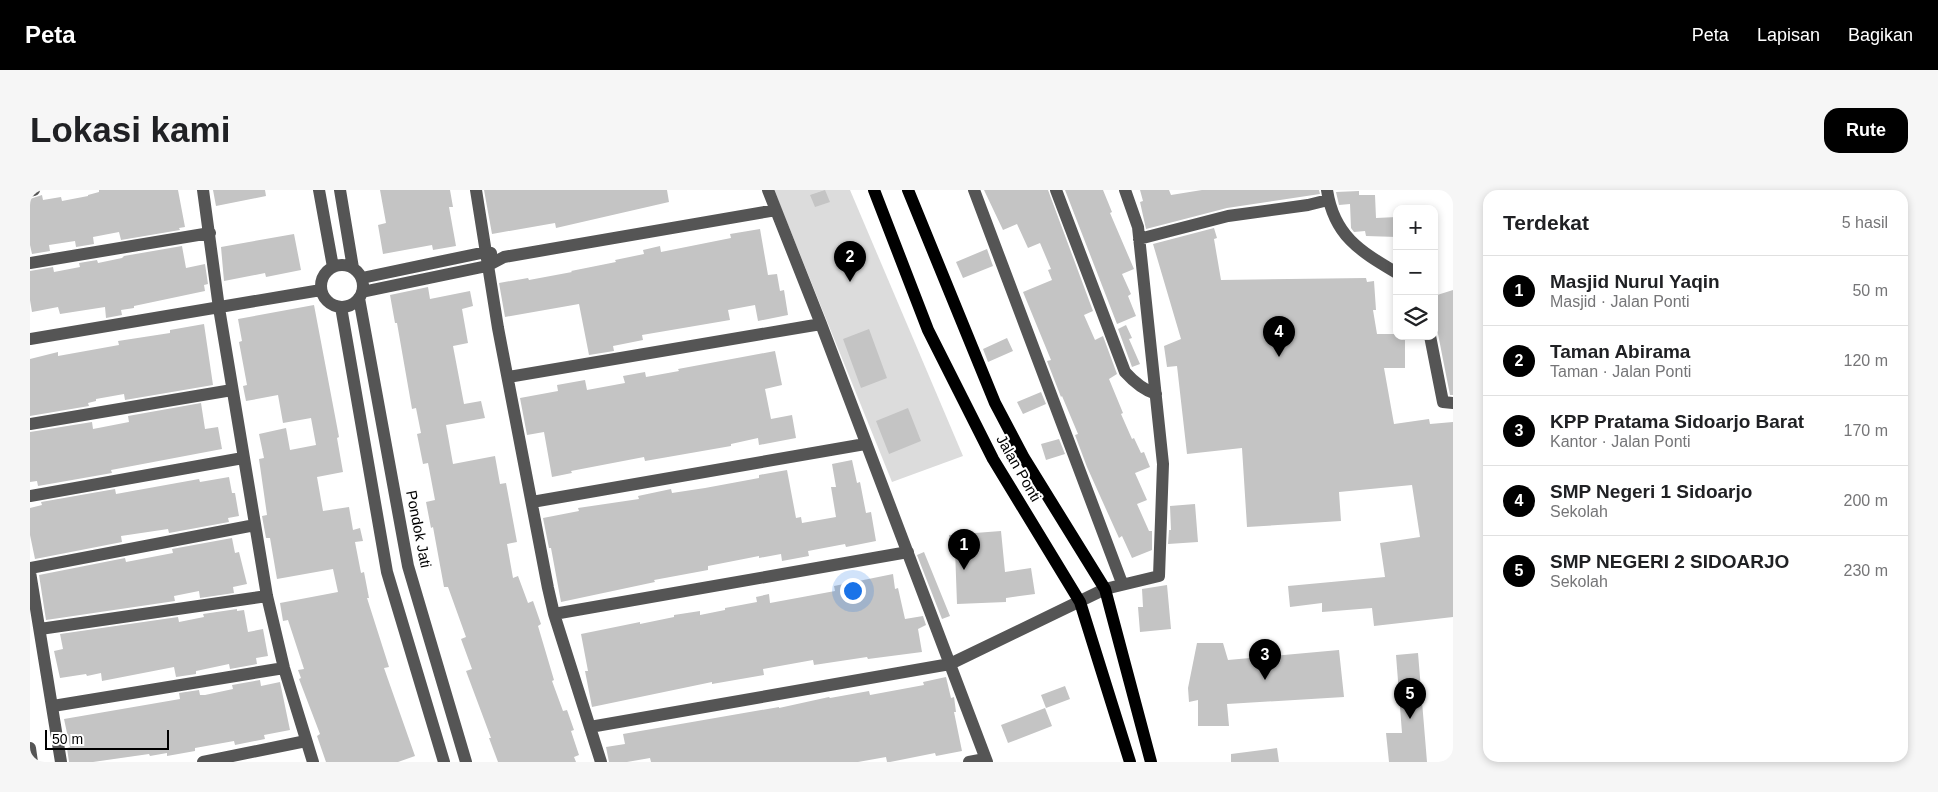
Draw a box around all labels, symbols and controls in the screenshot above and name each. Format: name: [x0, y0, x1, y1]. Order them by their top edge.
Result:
text: Peta: [25, 21, 76, 48]
text: Peta: [1692, 25, 1729, 45]
text: Lapisan: [1757, 25, 1820, 45]
text: Bagikan: [1848, 25, 1913, 45]
button: Rute: [1824, 108, 1908, 153]
text: Lokasi kami: [30, 110, 230, 149]
map controls: [1393, 205, 1438, 340]
button: +: [1393, 205, 1438, 250]
text: Terdekat: [1503, 211, 1589, 234]
text: 5 hasil: [1842, 214, 1888, 231]
pin: 2: [834, 241, 866, 282]
button: −: [1393, 250, 1438, 295]
text: Masjid Nurul Yaqin: [1550, 271, 1720, 292]
text: 1: [1515, 282, 1523, 299]
text: 50 m: [1852, 282, 1888, 299]
text: Masjid · Jalan Ponti: [1550, 293, 1690, 310]
button: layers: [1393, 295, 1438, 340]
pin: 4: [1263, 316, 1295, 357]
text: Taman Abirama: [1550, 341, 1690, 362]
text: 2: [1515, 352, 1523, 369]
text: 120 m: [1844, 352, 1888, 369]
text: Taman · Jalan Ponti: [1550, 363, 1691, 380]
text: KPP Pratama Sidoarjo Barat: [1550, 411, 1804, 432]
text: 3: [1515, 422, 1523, 439]
text: 170 m: [1844, 422, 1888, 439]
street label: Jalan Ponti: [993, 432, 1045, 504]
text: Kantor · Jalan Ponti: [1550, 433, 1691, 450]
text: SMP Negeri 1 Sidoarjo: [1550, 481, 1752, 502]
street label: Pondok Jati: [403, 489, 435, 569]
text: 4: [1515, 492, 1523, 509]
text: 200 m: [1844, 492, 1888, 509]
text: Sekolah: [1550, 503, 1608, 520]
pin: 1: [948, 529, 980, 570]
text: SMP NEGERI 2 SIDOARJO: [1550, 551, 1789, 572]
text: 5: [1515, 562, 1523, 579]
text: 230 m: [1844, 562, 1888, 579]
text: Sekolah: [1550, 573, 1608, 590]
your location: [840, 578, 866, 604]
pin: 3: [1249, 639, 1281, 680]
pin: 5: [1394, 678, 1426, 719]
scale bar: [45, 727, 169, 750]
text: 50 m: [52, 731, 83, 747]

